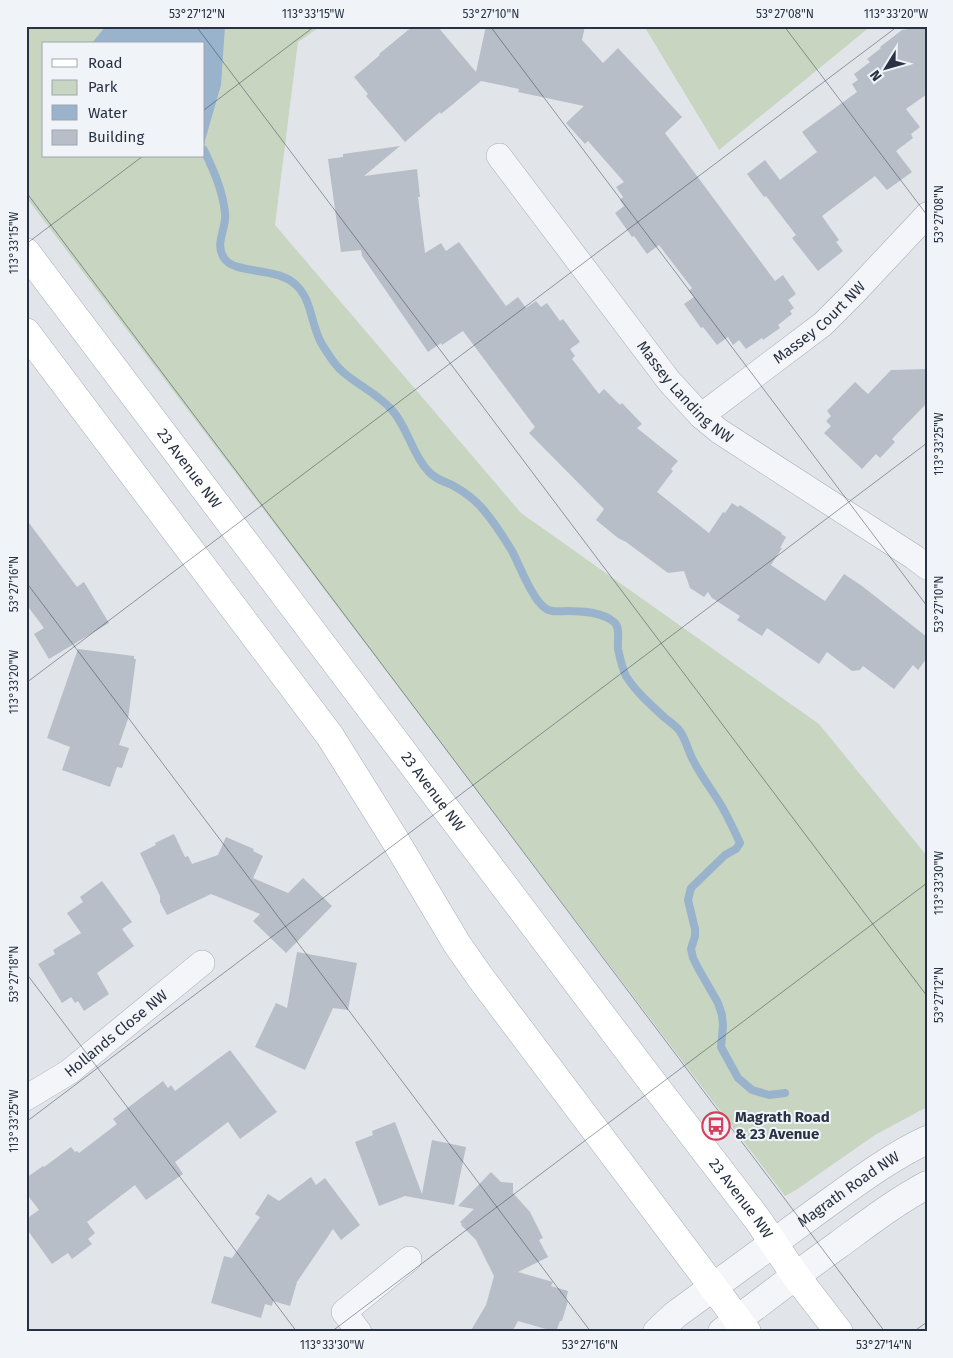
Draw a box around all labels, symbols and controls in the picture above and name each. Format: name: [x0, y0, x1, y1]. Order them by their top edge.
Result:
text: 53°27'12"N: [169, 7, 225, 21]
text: 113°33'15"W: [282, 7, 344, 21]
text: 53°27'10"N: [463, 7, 519, 21]
text: 53°27'08"N: [756, 7, 814, 21]
text: 113°33'20"W: [864, 7, 928, 21]
legend: [42, 42, 205, 158]
north arrow: [860, 42, 910, 92]
text: Road: [88, 54, 123, 72]
text: N: [866, 67, 886, 84]
text: Park: [88, 78, 118, 96]
text: Water: [88, 104, 127, 122]
text: Building: [88, 128, 144, 146]
text: 53°27'08"N: [932, 185, 946, 243]
text: 113°33'15"W: [7, 212, 21, 274]
street label: Massey Court NW: [770, 277, 870, 367]
street label: Massey Landing NW: [633, 337, 737, 447]
text: 113°33'25"W: [932, 412, 946, 476]
street label: 23 Avenue NW: [153, 425, 225, 512]
text: 53°27'16"N: [7, 556, 21, 612]
text: 53°27'10"N: [932, 576, 946, 632]
text: 113°33'20"W: [7, 650, 21, 714]
street label: 23 Avenue NW: [397, 748, 469, 836]
text: 113°33'30"W: [932, 851, 946, 915]
text: 53°27'18"N: [7, 946, 21, 1002]
text: 53°27'12"N: [932, 967, 946, 1023]
street label: Hollands Close NW: [61, 986, 172, 1081]
text: 113°33'25"W: [7, 1089, 21, 1153]
place label: Magrath Road & 23 Avenue: [735, 1108, 830, 1143]
bus stop icon: Magrath Road & 23 Avenue: [701, 1111, 731, 1141]
street label: Magrath Road NW: [794, 1147, 903, 1231]
street label: 23 Avenue NW: [705, 1155, 777, 1242]
text: 113°33'30"W: [300, 1338, 364, 1352]
text: 53°27'16"N: [562, 1338, 618, 1352]
text: 53°27'14"N: [856, 1338, 912, 1352]

